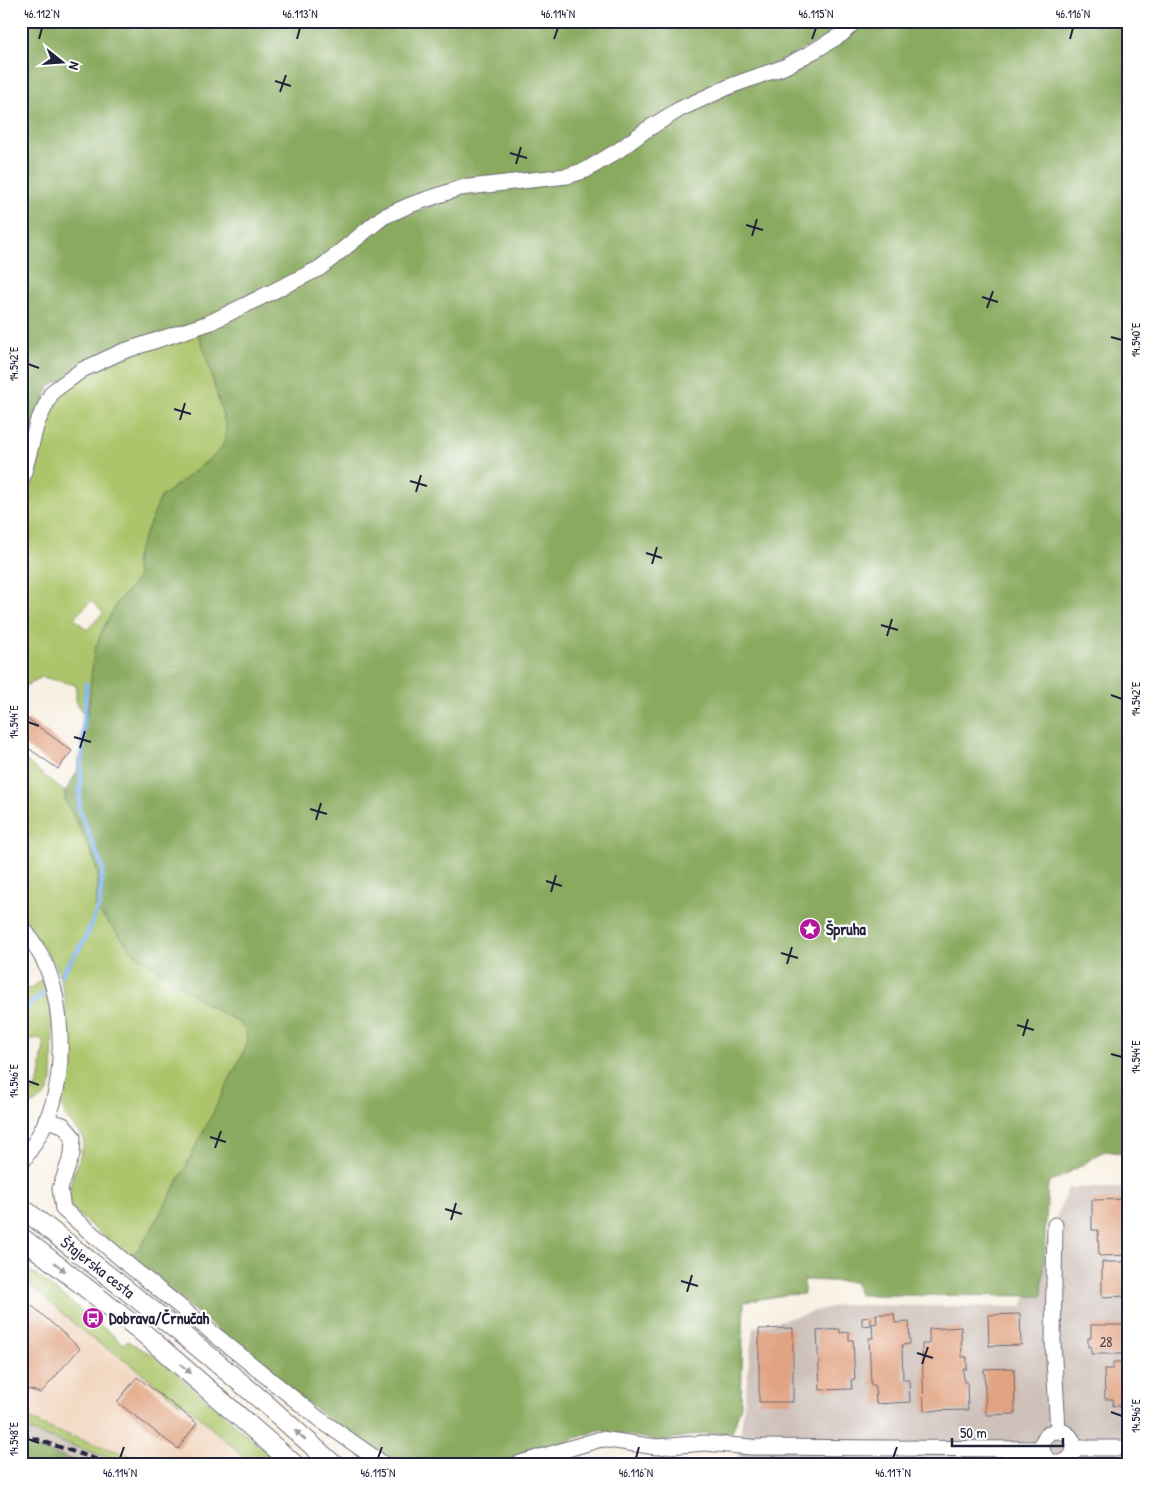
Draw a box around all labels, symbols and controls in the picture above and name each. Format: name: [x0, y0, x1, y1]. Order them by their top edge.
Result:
text: 46.112°N: [24, 5, 60, 22]
text: 46.113°N: [282, 5, 318, 22]
text: 46.114°N: [541, 5, 575, 22]
text: 46.115°N: [799, 5, 833, 22]
text: 46.116°N: [1056, 5, 1090, 22]
north arrow: [38, 38, 88, 88]
text: N: [65, 60, 85, 73]
text: 14.540°E: [1127, 322, 1144, 357]
text: 14.542°E: [5, 346, 22, 381]
text: 14.542°E: [1127, 681, 1144, 716]
text: 14.544°E: [5, 705, 22, 739]
place icon: Špruha: [798, 917, 822, 941]
place label: Špruha: [826, 918, 866, 941]
text: 14.544°E: [1127, 1040, 1144, 1074]
text: 14.546°E: [5, 1063, 22, 1098]
street label: Štajerska cesta: [56, 1231, 140, 1303]
one-way arrow: [53, 1261, 66, 1272]
bus stop icon: Dobrava/Črnučah: [81, 1306, 105, 1330]
place label: Dobrava/Črnučah: [109, 1307, 210, 1329]
house number: 28: [1100, 1332, 1112, 1351]
one-way arrow: [179, 1363, 191, 1375]
text: 14.546°E: [1127, 1398, 1144, 1433]
scale bar: [952, 1416, 1064, 1448]
text: 14.548°E: [5, 1421, 22, 1456]
text: 50 m: [960, 1422, 987, 1443]
one-way arrow: [293, 1429, 306, 1440]
text: 46.114°N: [103, 1464, 137, 1481]
text: 46.115°N: [361, 1464, 395, 1481]
text: 46.116°N: [619, 1464, 653, 1481]
text: 46.117°N: [875, 1464, 911, 1481]

